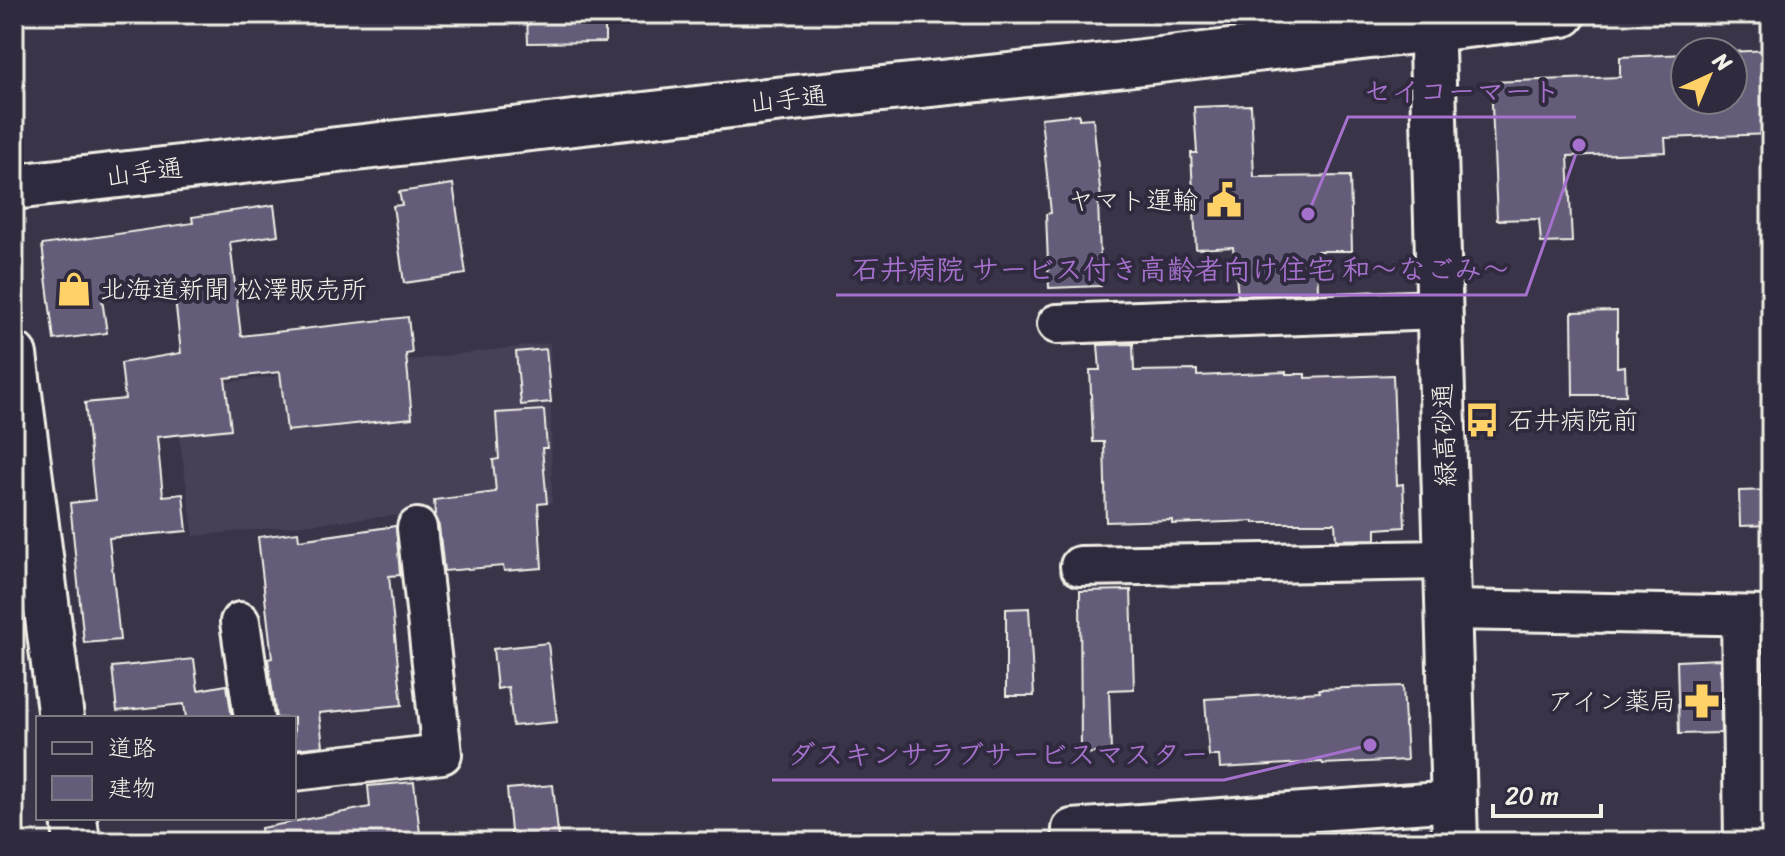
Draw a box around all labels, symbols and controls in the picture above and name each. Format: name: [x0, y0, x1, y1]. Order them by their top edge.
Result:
north arrow: [1669, 36, 1749, 116]
text: N: [1703, 42, 1742, 82]
callout: セイコーマート: [1348, 65, 1576, 117]
text: セイコーマート: [1363, 67, 1561, 116]
street label: 山手通: [747, 72, 829, 126]
street label: 山手通: [102, 144, 186, 200]
place label: ヤマト運輸: [1068, 177, 1198, 223]
public building icon: ヤマト運輸: [1205, 181, 1243, 219]
callout: 石井病院 サービス付き高齢者向け住宅 和～なごみ～: [836, 243, 1526, 295]
text: 石井病院 サービス付き高齢者向け住宅 和～なごみ～: [852, 245, 1510, 294]
place label: 北海道新聞 松澤販売所: [100, 266, 367, 312]
shop icon: 北海道新聞 松澤販売所: [55, 270, 93, 308]
street label: 緑高砂通: [1419, 382, 1469, 488]
place label: 石井病院前: [1508, 397, 1638, 443]
bus stop icon: 石井病院前: [1463, 401, 1501, 439]
place label: アイン薬局: [1548, 678, 1676, 724]
pharmacy icon: アイン薬局: [1683, 682, 1721, 720]
legend: [36, 716, 296, 820]
text: 道路: [108, 727, 156, 769]
callout: ダスキンサラブサービスマスター: [772, 728, 1224, 780]
text: ダスキンサラブサービスマスター: [787, 730, 1209, 779]
text: 建物: [108, 767, 156, 809]
scale bar: [1493, 768, 1601, 818]
text: 20 m: [1505, 775, 1559, 817]

